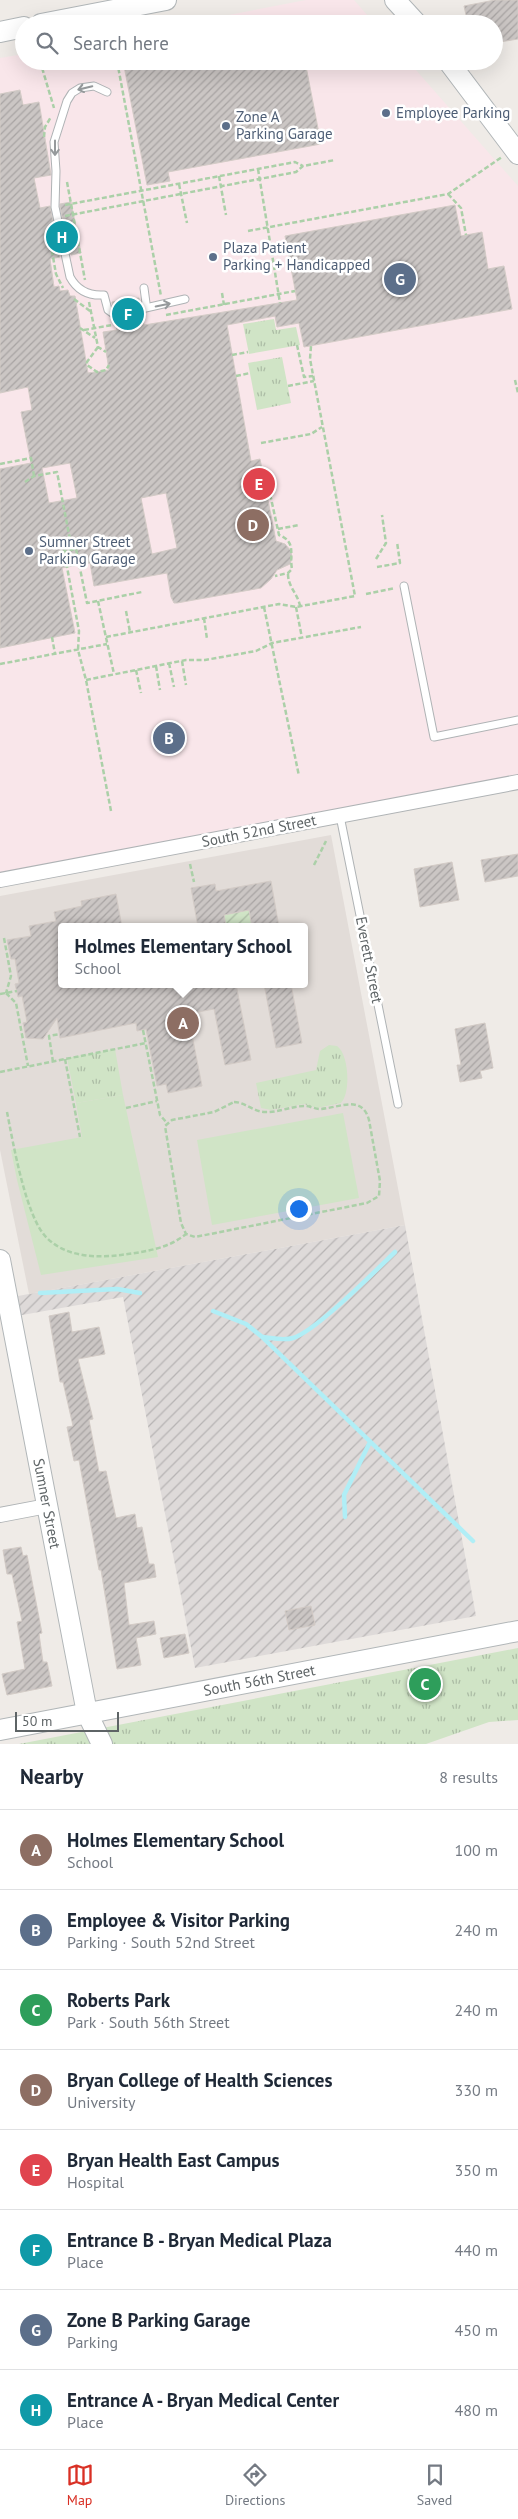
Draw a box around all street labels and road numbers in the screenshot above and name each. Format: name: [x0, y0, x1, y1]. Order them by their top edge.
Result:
street label: South 52nd Street: [200, 810, 318, 851]
street label: Everett Street: [352, 915, 387, 1005]
street label: Sumner Street: [29, 1457, 65, 1550]
street label: South 56th Street: [202, 1660, 317, 1700]

